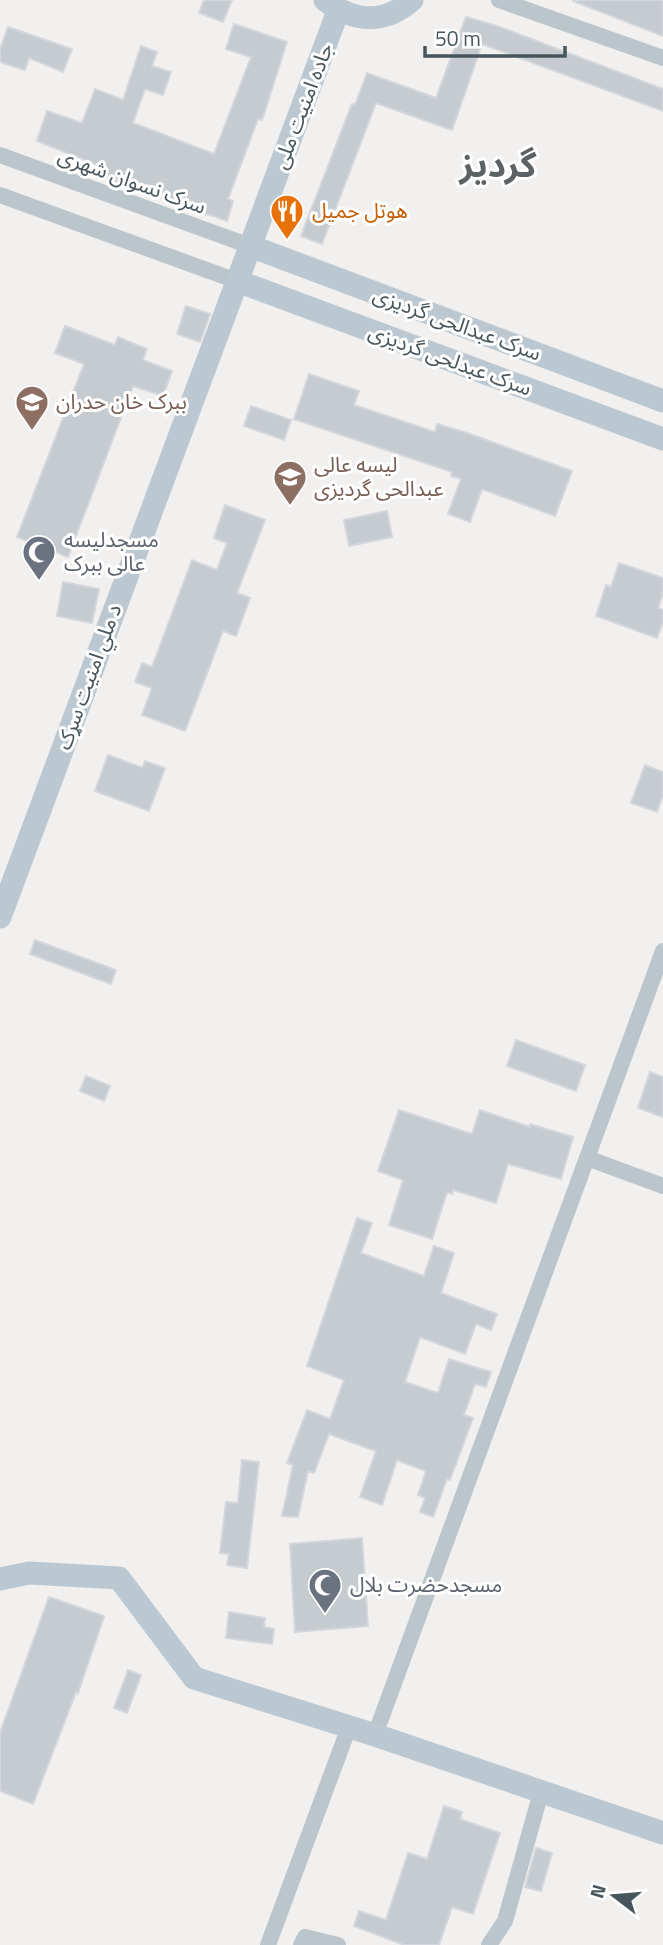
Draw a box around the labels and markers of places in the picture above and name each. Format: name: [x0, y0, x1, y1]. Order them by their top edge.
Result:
restaurant icon: هوتل جمیل: [268, 192, 306, 241]
place label: هوتل جمیل: [312, 194, 408, 226]
school or university icon: ببرک خان حدران: [13, 383, 51, 432]
place label: ببرک خان حدران: [56, 385, 187, 417]
place label: لیسه عالی عبدالحی گردیزی: [314, 448, 444, 504]
school or university icon: لیسه عالی عبدالحی گردیزی: [271, 458, 309, 507]
place label: مسجدلیسه عالی ببرک: [64, 523, 159, 579]
mosque icon: مسجدلیسه عالی ببرک: [20, 533, 58, 582]
mosque icon: مسجدحضرت بلال: [306, 1566, 344, 1615]
place label: مسجدحضرت بلال: [350, 1568, 502, 1600]

